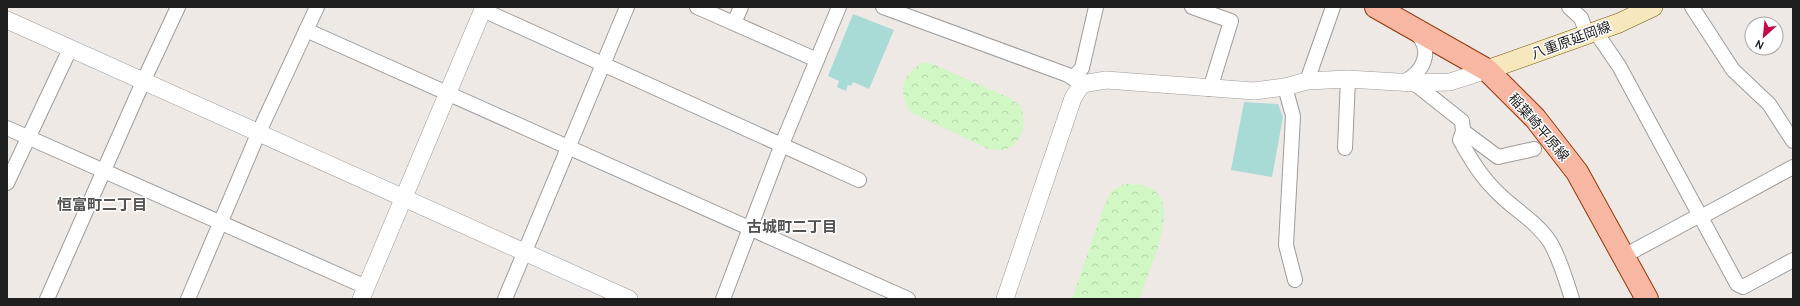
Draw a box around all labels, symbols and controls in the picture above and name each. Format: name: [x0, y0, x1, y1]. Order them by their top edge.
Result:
north arrow: [1744, 16, 1784, 56]
street label: 八重原延岡線: [1528, 17, 1614, 63]
text: N: [1753, 37, 1766, 53]
street label: 稲葉崎平原線: [1505, 89, 1573, 165]
district label: 恒富町二丁目: [57, 196, 147, 214]
district label: 古城町二丁目: [747, 218, 837, 236]

